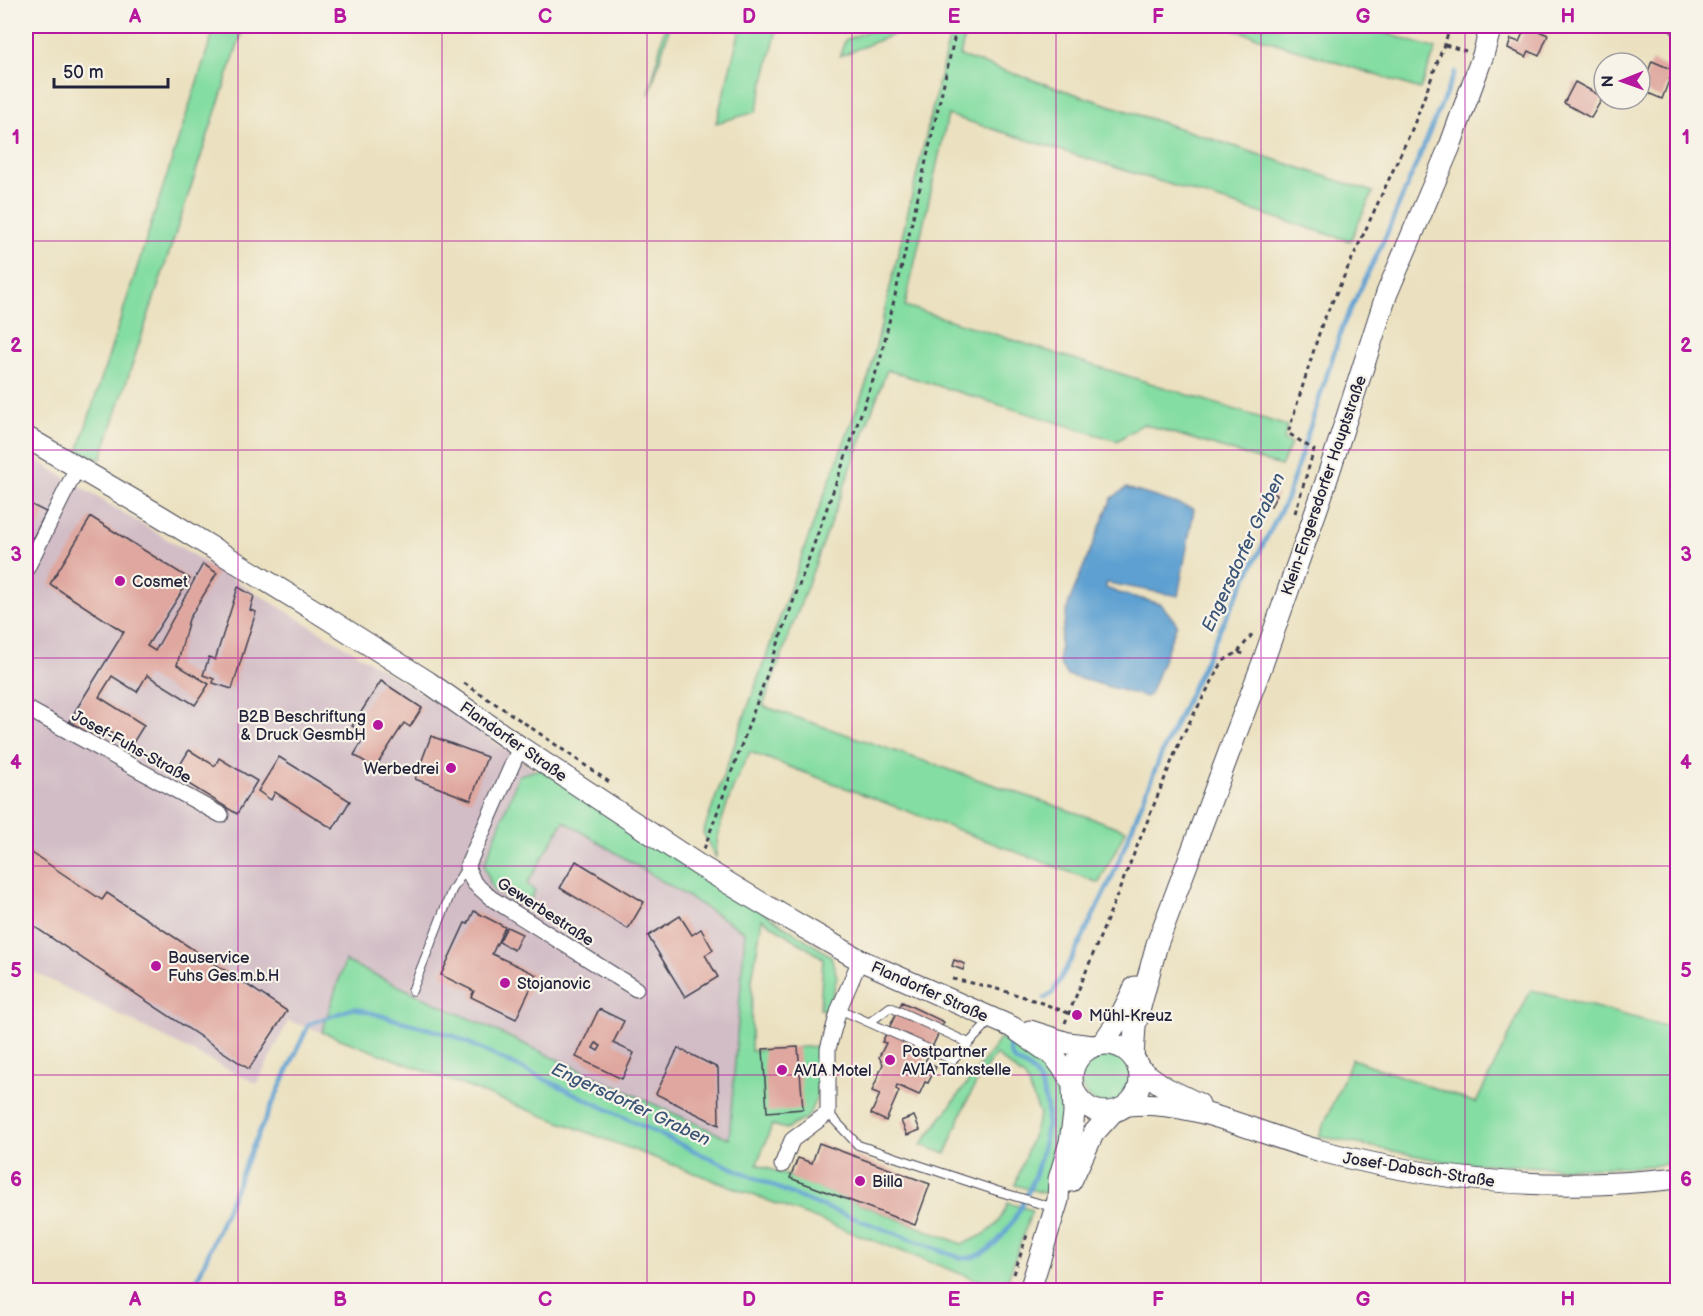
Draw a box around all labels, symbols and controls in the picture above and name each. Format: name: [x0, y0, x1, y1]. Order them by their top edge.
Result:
text: A: [128, 5, 142, 29]
text: B: [333, 5, 347, 29]
text: C: [538, 5, 552, 29]
text: D: [742, 5, 756, 29]
text: E: [948, 5, 961, 29]
text: F: [1152, 5, 1164, 29]
text: G: [1356, 5, 1371, 29]
text: H: [1561, 5, 1575, 29]
scale bar: [54, 51, 168, 89]
north arrow: [1592, 51, 1652, 111]
text: 50 m: [63, 62, 104, 83]
text: N: [1599, 75, 1618, 87]
text: 1: [12, 126, 20, 150]
text: 1: [1682, 126, 1690, 150]
text: 2: [10, 334, 22, 358]
text: 2: [1680, 334, 1692, 358]
street label: Klein-Engersdorfer Hauptstraße: [1278, 373, 1371, 598]
water label: Engersdorfer Graben: [1197, 470, 1289, 635]
text: 3: [10, 543, 22, 567]
text: 3: [1680, 543, 1692, 567]
place label: Cosmet: [132, 573, 188, 592]
marker: Cosmet: [113, 574, 127, 588]
street label: Flandorfer Straße: [456, 698, 571, 787]
street label: Josef-Fuhs-Straße: [68, 707, 195, 788]
place label: B2B Beschriftung & Druck GesmbH: [238, 708, 366, 745]
marker: B2B Beschriftung & Druck GesmbH: [371, 718, 385, 732]
text: 4: [10, 751, 22, 775]
text: 4: [1680, 751, 1692, 775]
place label: Werbedrei: [364, 760, 439, 779]
marker: Werbedrei: [444, 761, 458, 775]
street label: Gewerbestraße: [493, 874, 598, 951]
place label: Bauservice Fuhs Ges.m.b.H: [168, 949, 280, 986]
street label: Flandorfer Straße: [868, 958, 991, 1027]
text: 5: [10, 959, 22, 983]
marker: Bauservice Fuhs Ges.m.b.H: [149, 959, 163, 973]
text: 5: [1680, 959, 1692, 983]
place label: Stojanovic: [517, 975, 591, 994]
marker: Stojanovic: [498, 976, 512, 990]
place label: Mühl-Kreuz: [1089, 1007, 1172, 1026]
marker: Mühl-Kreuz: [1070, 1008, 1084, 1022]
place label: Postpartner AVIA Tankstelle: [902, 1043, 1012, 1080]
marker: Postpartner AVIA Tankstelle: [883, 1053, 897, 1067]
water label: Engersdorfer Graben: [548, 1058, 713, 1150]
place label: AVIA Motel: [794, 1062, 872, 1081]
marker: AVIA Motel: [775, 1063, 789, 1077]
street label: Josef-Dabsch-Straße: [1341, 1149, 1497, 1192]
text: 6: [10, 1168, 22, 1192]
text: 6: [1680, 1168, 1692, 1192]
place label: Billa: [872, 1173, 903, 1192]
marker: Billa: [853, 1174, 867, 1188]
text: A: [128, 1288, 142, 1312]
text: B: [333, 1288, 347, 1312]
text: C: [538, 1288, 552, 1312]
text: D: [742, 1288, 756, 1312]
text: E: [948, 1288, 961, 1312]
text: F: [1152, 1288, 1164, 1312]
text: G: [1356, 1288, 1371, 1312]
text: H: [1561, 1288, 1575, 1312]

